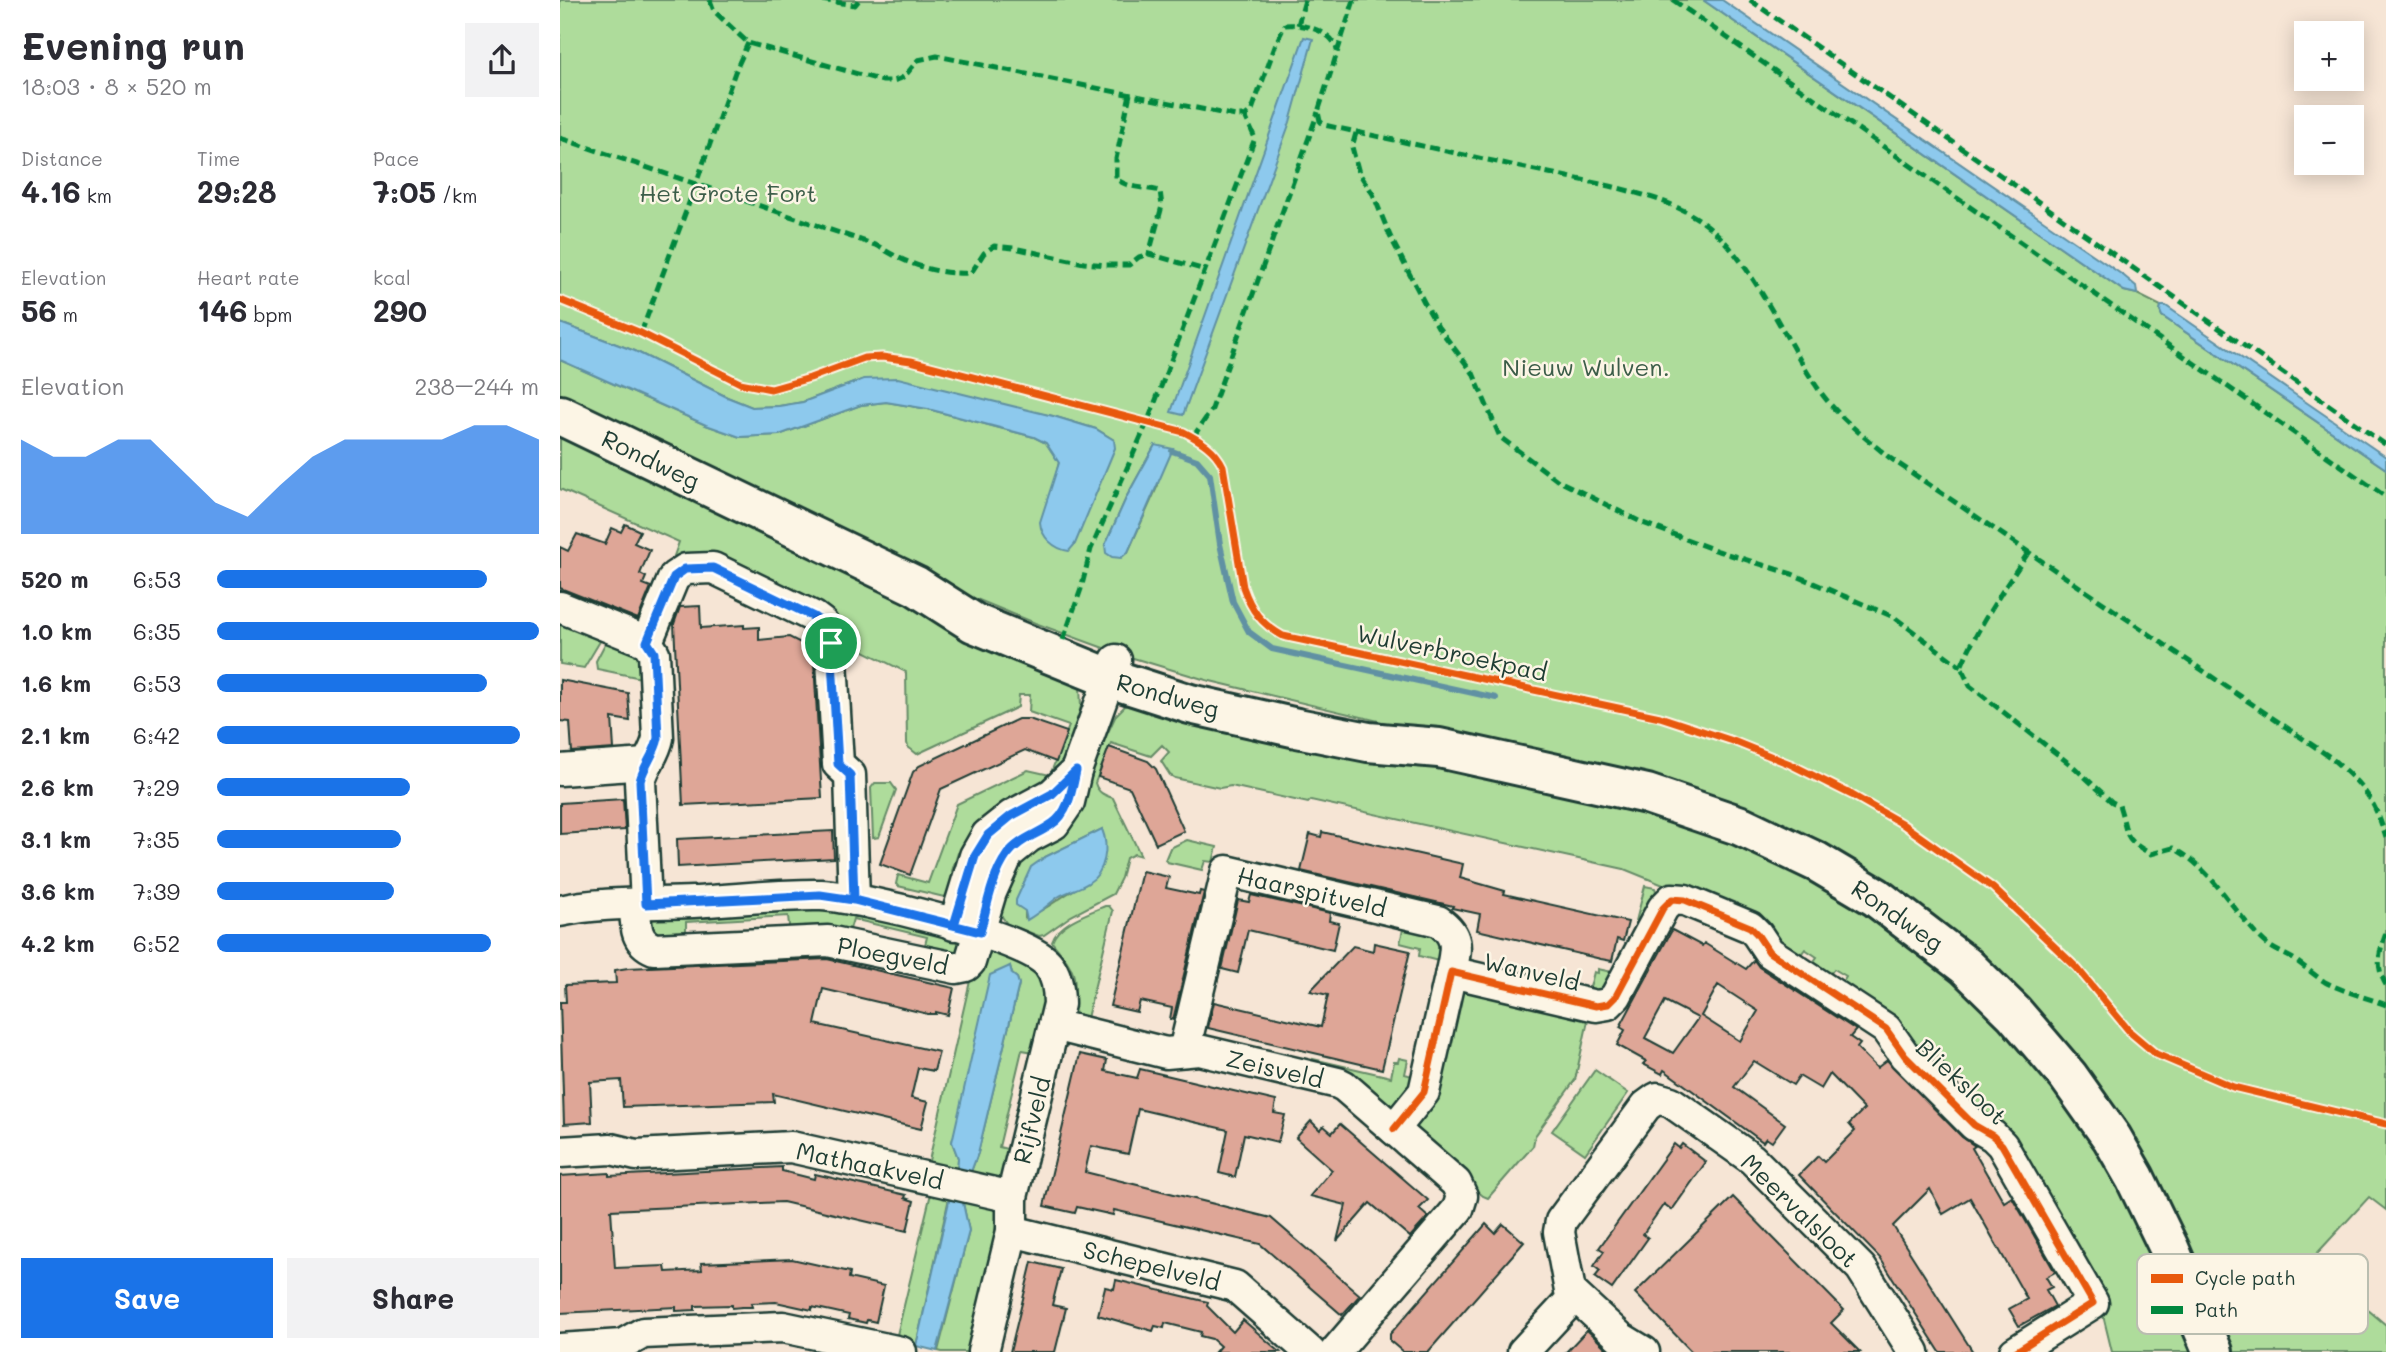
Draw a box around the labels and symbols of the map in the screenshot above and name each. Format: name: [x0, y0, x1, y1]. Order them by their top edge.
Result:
park label: Het Grote Fort: [639, 177, 817, 208]
park label: Nieuw Wulven.: [1502, 351, 1670, 382]
street label: Rondweg: [597, 422, 705, 496]
pin: [801, 613, 861, 673]
street label: Wulverbroekpad: [1354, 617, 1550, 687]
street label: Rondweg: [1113, 666, 1223, 724]
street label: Haarspitveld: [1234, 859, 1390, 923]
street label: Rondweg: [1846, 872, 1950, 958]
street label: Ploegveld: [835, 929, 951, 981]
street label: Wanveld: [1481, 945, 1583, 997]
street label: Blieksloot: [1910, 1031, 2014, 1131]
street label: Zeisveld: [1223, 1042, 1327, 1094]
street label: Rijfveld: [1005, 1073, 1057, 1167]
street label: Mathaakveld: [794, 1134, 946, 1196]
street label: Meervalsloot: [1735, 1146, 1865, 1274]
street label: Schepelveld: [1080, 1233, 1224, 1297]
legend: [2137, 1254, 2368, 1334]
text: Cycle path: [2195, 1265, 2295, 1290]
text: Path: [2195, 1297, 2238, 1322]

